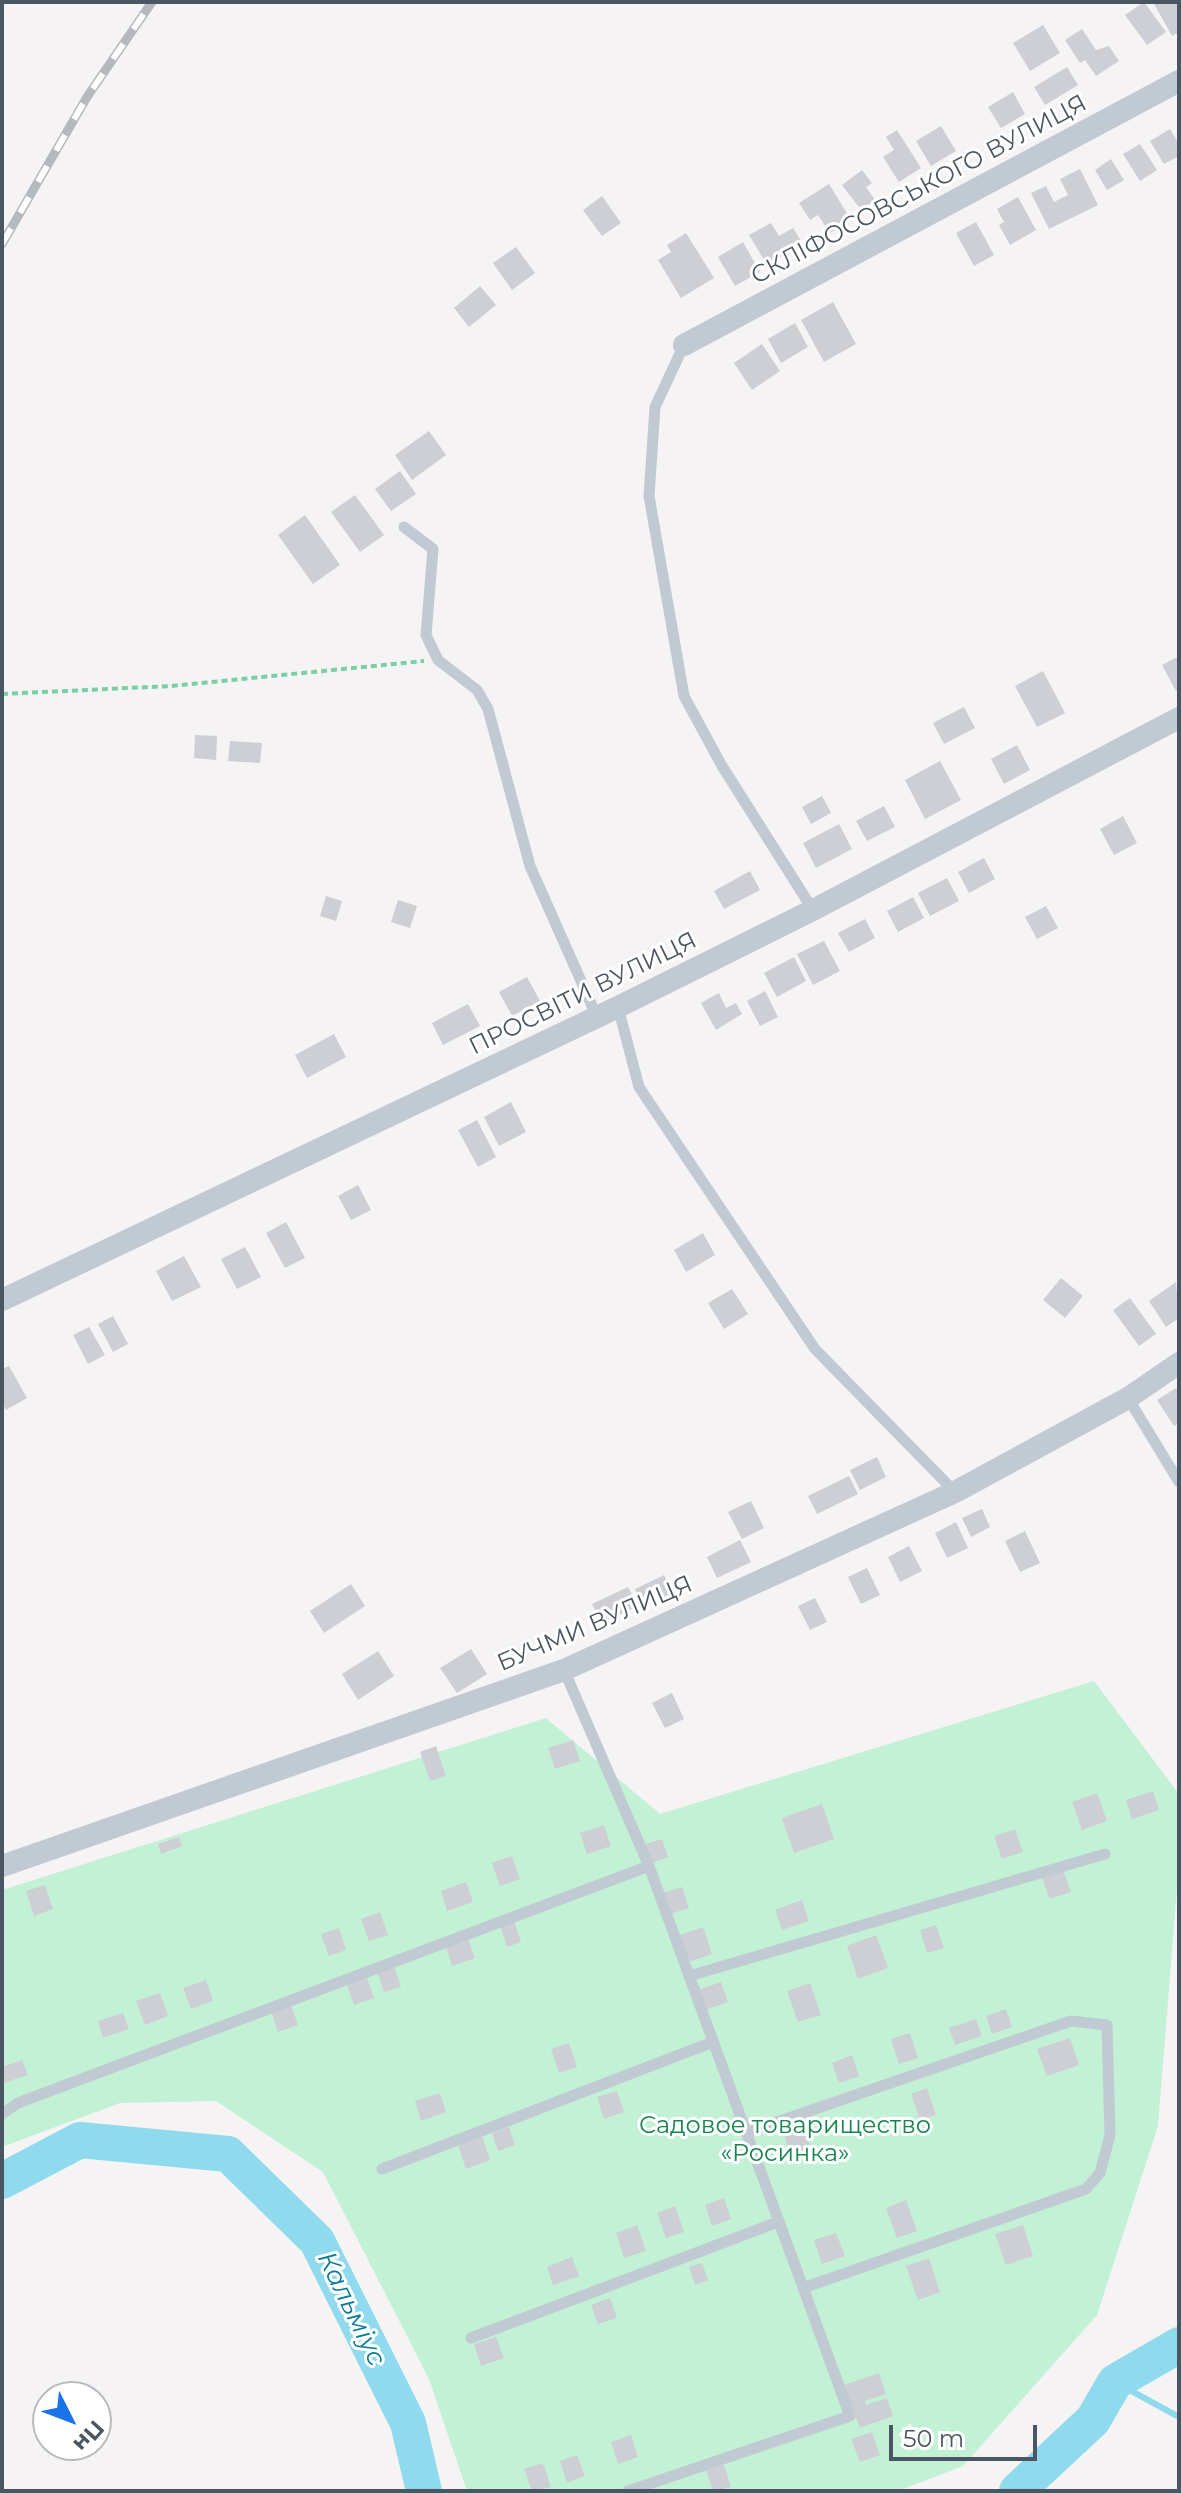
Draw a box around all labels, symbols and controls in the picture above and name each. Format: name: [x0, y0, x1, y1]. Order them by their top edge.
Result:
street label: СКЛІФОСОВСЬКОГО ВУЛИЦЯ: [746, 89, 1092, 291]
street label: ПРОСВІТИ ВУЛИЦЯ: [465, 926, 701, 1062]
street label: БУЧМИ ВУЛИЦЯ: [493, 1570, 697, 1678]
park label: Садовое товарищество «Росинка»: [639, 2112, 931, 2168]
water label: Кальміус: [310, 2247, 392, 2371]
north arrow: [32, 2381, 112, 2461]
scale bar: [893, 2409, 1041, 2459]
text: Пн: [68, 2415, 110, 2457]
text: 50 m: [903, 2424, 964, 2453]

